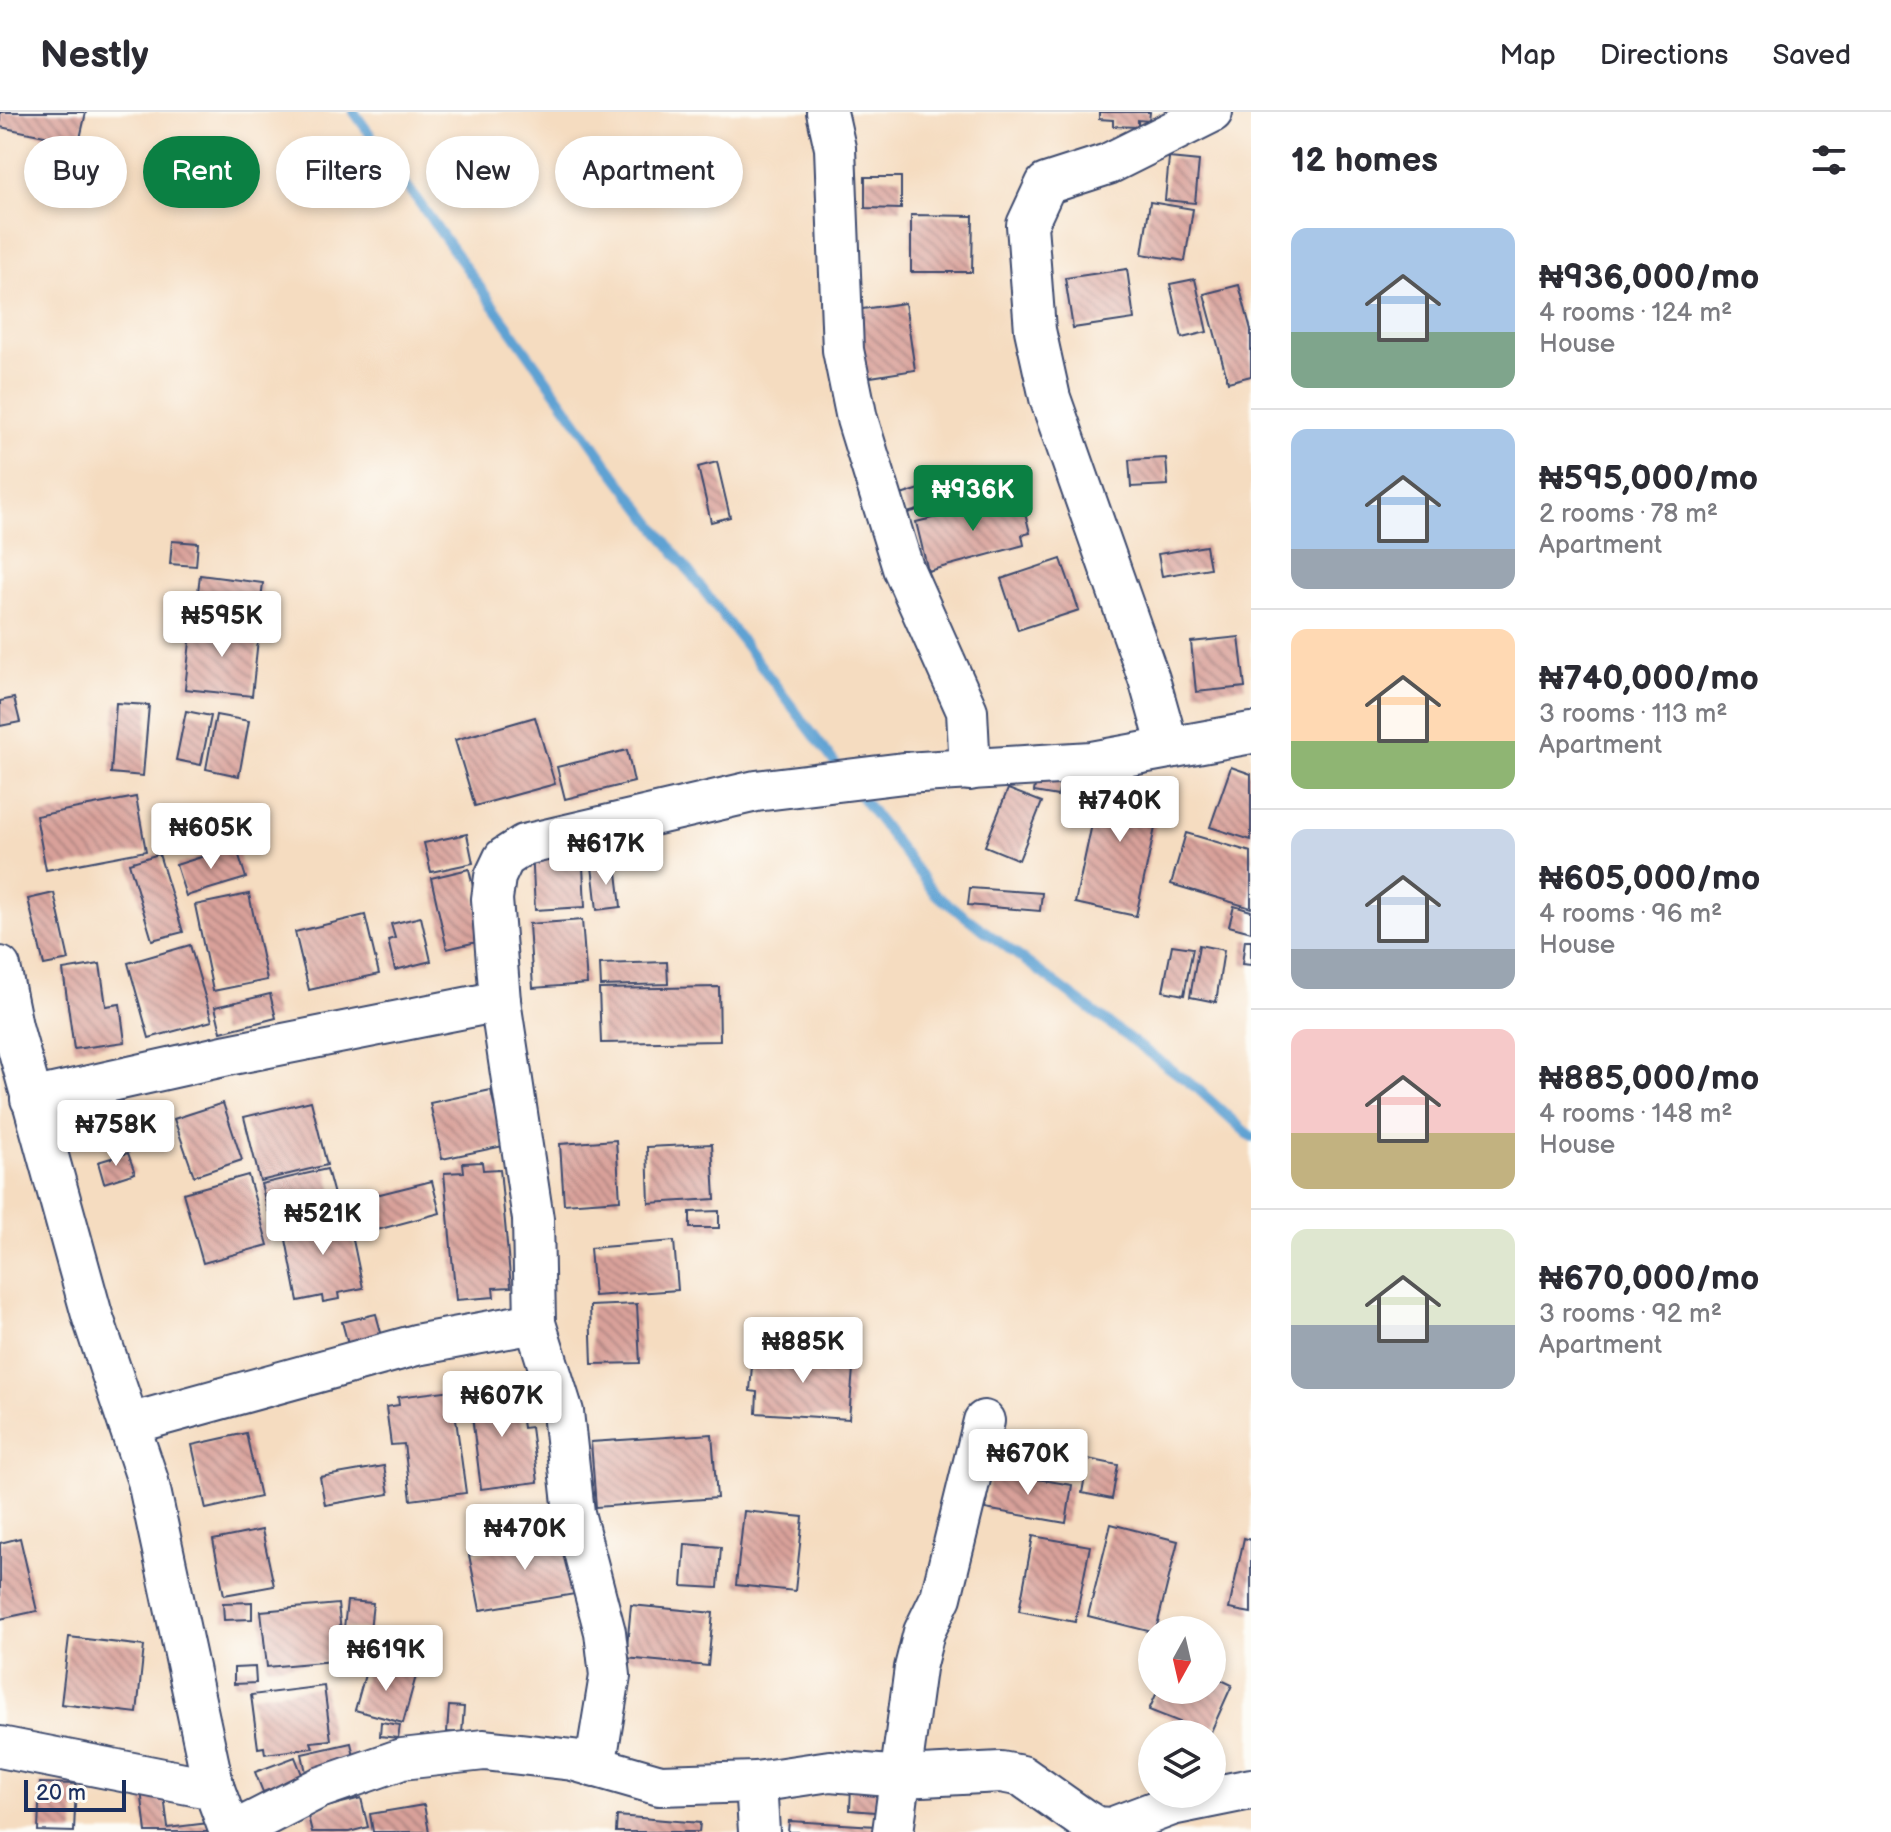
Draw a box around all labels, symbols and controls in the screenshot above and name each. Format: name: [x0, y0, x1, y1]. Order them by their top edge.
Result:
text: Nestly: [40, 33, 149, 78]
text: Map: [1499, 39, 1556, 72]
text: Directions: [1600, 39, 1728, 72]
text: Saved: [1772, 39, 1851, 72]
chip: Buy: [24, 136, 127, 208]
chip: Rent: [143, 136, 260, 208]
chip: Filters: [276, 136, 410, 208]
chip: New: [426, 136, 539, 208]
chip: Apartment: [555, 136, 743, 208]
icon: filters: [1807, 138, 1851, 182]
text: 12 homes: [1291, 140, 1438, 181]
text: ₦936,000/mo: [1539, 257, 1759, 298]
icon: home: [1355, 260, 1451, 356]
text: 4 rooms · 124 m²: [1539, 298, 1732, 329]
text: House: [1539, 329, 1615, 360]
text: ₦595,000/mo: [1539, 458, 1758, 499]
icon: home: [1355, 461, 1451, 557]
pin: ₦936K: [917, 465, 1029, 533]
text: ₦936K: [932, 475, 1014, 506]
text: 2 rooms · 78 m²: [1539, 499, 1718, 530]
text: Apartment: [1539, 530, 1662, 561]
pin: ₦595K: [166, 591, 278, 659]
text: ₦595K: [181, 601, 263, 632]
text: ₦740,000/mo: [1539, 658, 1759, 699]
icon: home: [1355, 661, 1451, 757]
text: 3 rooms · 113 m²: [1539, 699, 1728, 730]
text: Apartment: [1539, 730, 1662, 761]
pin: ₦740K: [1064, 776, 1176, 844]
text: ₦740K: [1079, 786, 1161, 817]
pin: ₦605K: [155, 803, 267, 871]
text: ₦605K: [169, 813, 253, 844]
pin: ₦617K: [550, 819, 662, 887]
text: ₦617K: [567, 829, 645, 860]
text: ₦605,000/mo: [1539, 858, 1760, 899]
icon: home: [1355, 861, 1451, 957]
text: 4 rooms · 96 m²: [1539, 899, 1722, 930]
text: House: [1539, 930, 1615, 961]
text: ₦885,000/mo: [1539, 1058, 1759, 1099]
icon: home: [1355, 1061, 1451, 1157]
text: 4 rooms · 148 m²: [1539, 1099, 1732, 1130]
pin: ₦758K: [60, 1100, 172, 1168]
text: ₦758K: [75, 1110, 157, 1141]
text: House: [1539, 1130, 1615, 1161]
pin: ₦521K: [267, 1189, 379, 1257]
text: ₦521K: [284, 1199, 362, 1230]
text: ₦670,000/mo: [1539, 1258, 1760, 1299]
icon: home: [1355, 1261, 1451, 1357]
text: 3 rooms · 92 m²: [1539, 1299, 1722, 1330]
pin: ₦885K: [747, 1317, 859, 1385]
text: ₦885K: [762, 1327, 844, 1358]
text: Apartment: [1539, 1330, 1662, 1361]
pin: ₦607K: [446, 1371, 558, 1439]
text: ₦607K: [461, 1381, 543, 1412]
pin: ₦670K: [972, 1429, 1084, 1497]
text: ₦670K: [987, 1439, 1069, 1470]
pin: ₦470K: [469, 1504, 581, 1572]
text: ₦470K: [484, 1514, 566, 1545]
north arrow: [1138, 1616, 1226, 1704]
map controls: [1138, 1616, 1226, 1808]
pin: ₦619K: [330, 1625, 442, 1693]
text: ₦619K: [347, 1635, 425, 1666]
button: layers: [1138, 1720, 1226, 1808]
scale bar: [24, 1776, 126, 1812]
text: 20 m: [36, 1780, 86, 1807]

